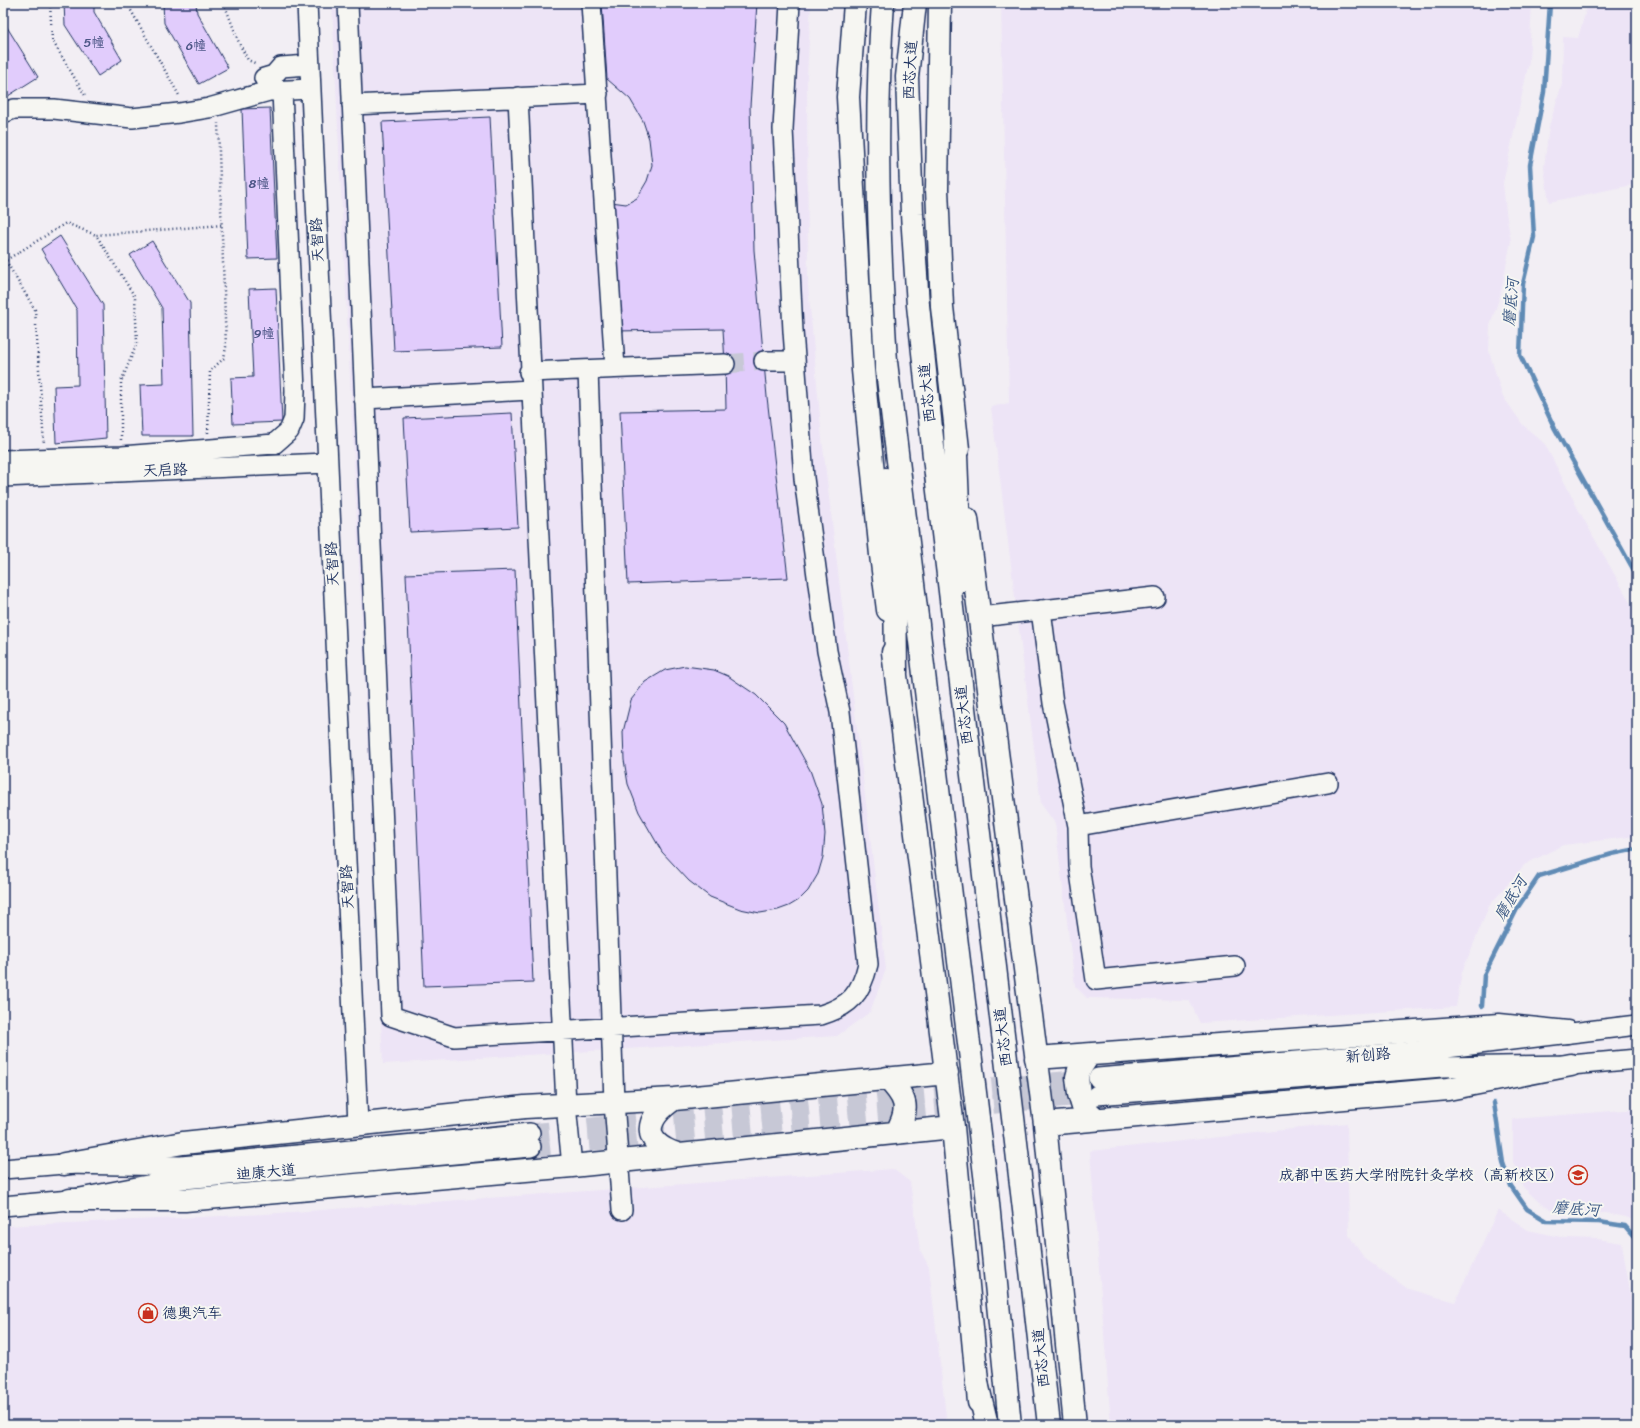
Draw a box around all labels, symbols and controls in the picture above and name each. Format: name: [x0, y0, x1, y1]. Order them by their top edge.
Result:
house number: 5幢: [84, 31, 104, 54]
house number: 6幢: [186, 34, 206, 57]
street label: 西芯大道: [895, 39, 925, 101]
house number: 8幢: [249, 172, 269, 195]
street label: 天智路: [303, 217, 331, 263]
water label: 磨底河: [1494, 274, 1527, 327]
house number: 9幢: [254, 322, 274, 345]
street label: 西芯大道: [911, 362, 943, 424]
street label: 天启路: [142, 456, 188, 484]
street label: 天智路: [318, 541, 346, 587]
street label: 西芯大道: [947, 684, 981, 746]
street label: 天智路: [333, 864, 361, 910]
water label: 磨底河: [1486, 868, 1537, 926]
street label: 西芯大道: [986, 1006, 1020, 1068]
street label: 新创路: [1344, 1040, 1392, 1070]
street label: 迪康大道: [235, 1156, 297, 1188]
place label: 成都中医药大学附院针灸学校（高新校区）: [1279, 1162, 1564, 1188]
school or university icon: 成都中医药大学附院针灸学校（高新校区）: [1567, 1164, 1589, 1186]
water label: 磨底河: [1551, 1192, 1604, 1225]
place label: 德奥汽车: [162, 1300, 222, 1326]
shop icon: 德奥汽车: [137, 1302, 159, 1324]
street label: 西芯大道: [1025, 1327, 1057, 1389]

